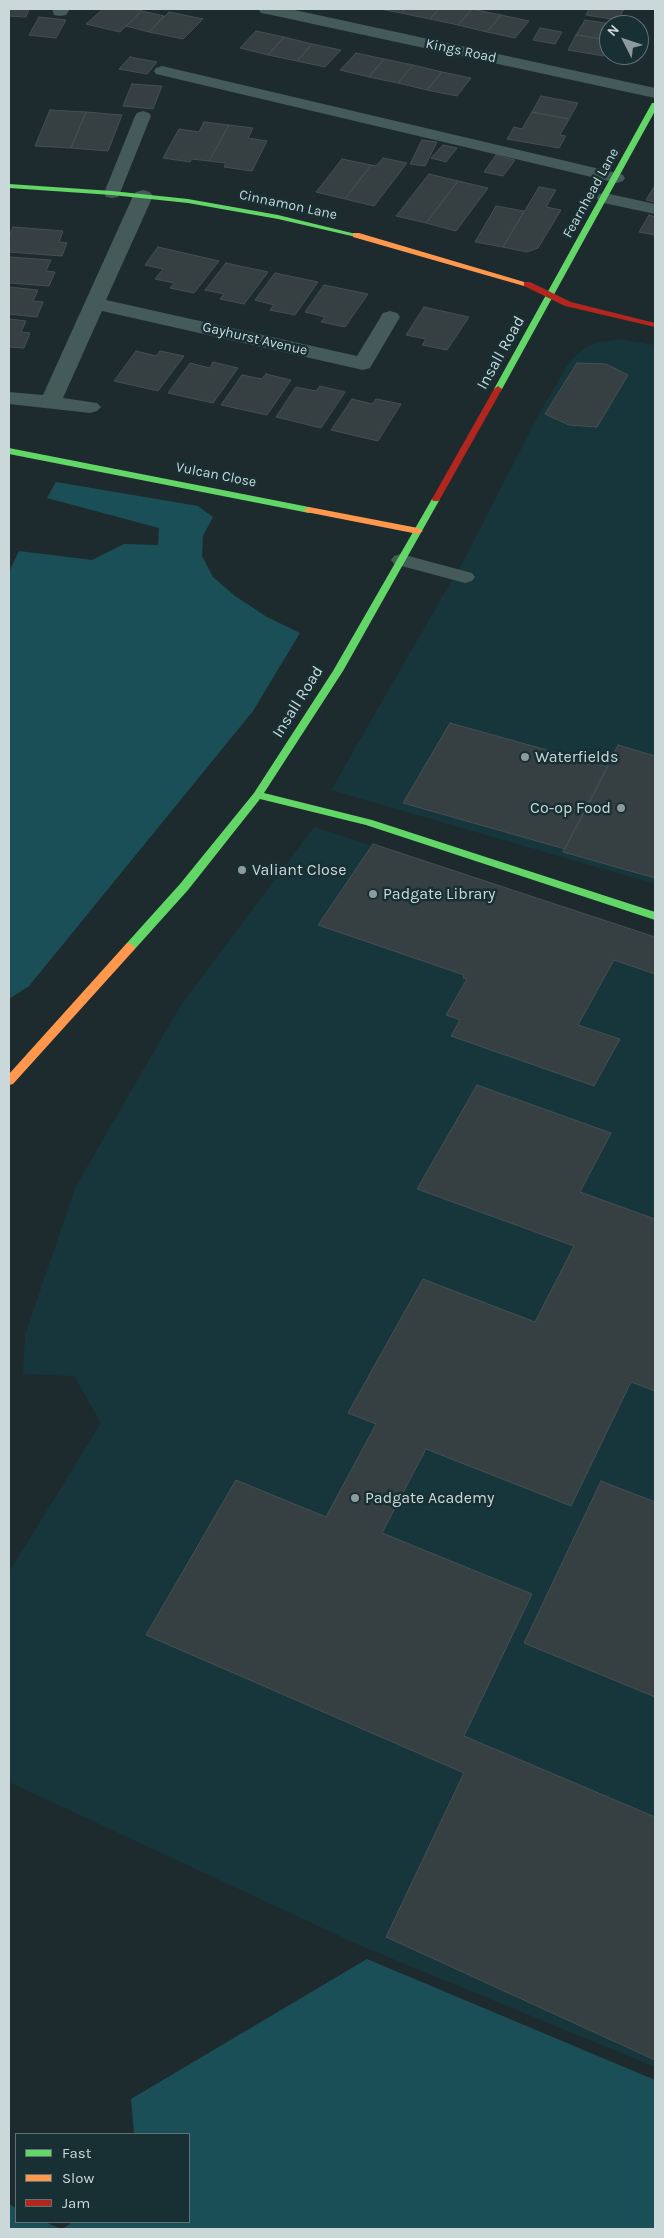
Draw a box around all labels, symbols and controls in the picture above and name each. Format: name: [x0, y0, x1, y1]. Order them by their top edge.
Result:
north arrow: [599, 15, 649, 65]
text: N: [603, 21, 623, 40]
street label: Kings Road: [424, 35, 498, 67]
street label: Fearnhead Lane: [559, 145, 623, 241]
street label: Cinnamon Lane: [237, 186, 339, 224]
street label: Insall Road: [473, 313, 529, 393]
street label: Gayhurst Avenue: [201, 319, 309, 359]
street label: Vulcan Close: [174, 459, 258, 491]
street label: Insall Road: [268, 663, 328, 741]
place label: Waterfields: [535, 747, 618, 767]
marker: Waterfields: [519, 751, 531, 763]
place label: Co-op Food: [530, 798, 611, 818]
marker: Co-op Food: [615, 802, 627, 814]
place label: Valiant Close: [252, 860, 346, 880]
marker: Valiant Close: [236, 864, 248, 876]
place label: Padgate Library: [383, 884, 496, 904]
marker: Padgate Library: [367, 888, 379, 900]
place label: Padgate Academy: [365, 1488, 494, 1508]
marker: Padgate Academy: [349, 1492, 361, 1504]
legend: [15, 2133, 190, 2223]
text: Fast: [62, 2144, 91, 2162]
text: Slow: [62, 2169, 94, 2187]
text: Jam: [62, 2194, 90, 2212]

